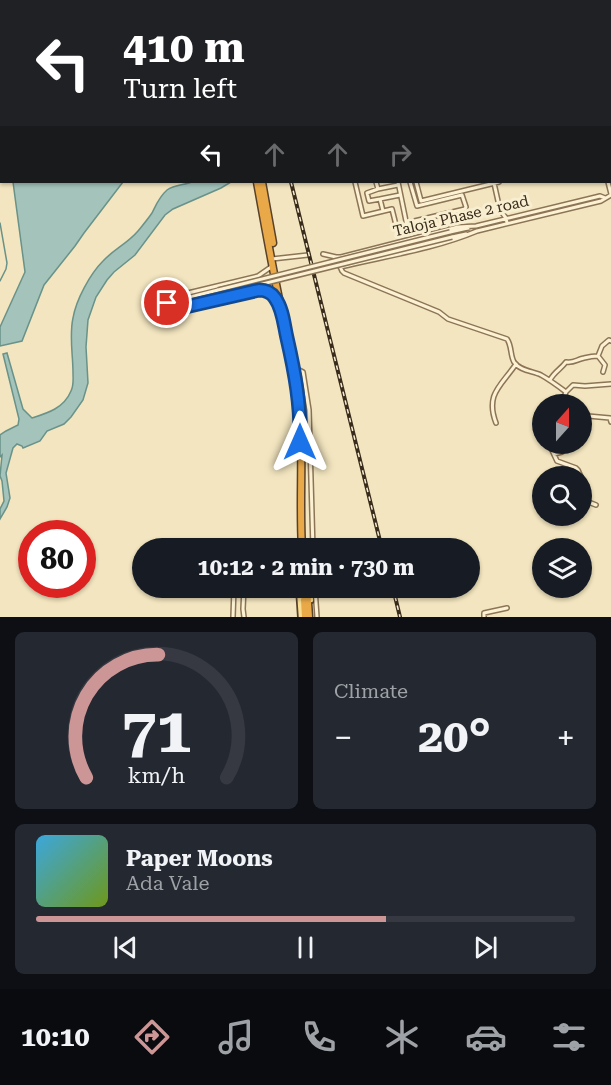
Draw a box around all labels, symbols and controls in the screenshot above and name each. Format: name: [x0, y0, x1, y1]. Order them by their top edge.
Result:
text: 410 m: [123, 23, 245, 72]
icon: left: [24, 24, 102, 102]
text: Turn left: [123, 73, 237, 105]
icon: left: [195, 138, 228, 171]
icon: ahead: [258, 138, 291, 171]
icon: ahead: [321, 138, 354, 171]
icon: right: [384, 138, 417, 171]
street label: Taloja Phase 2 road: [391, 192, 531, 240]
pin: [141, 277, 192, 328]
icon: arrive: [150, 286, 183, 319]
north arrow: [532, 394, 592, 454]
map controls: [532, 394, 592, 598]
position arrow: [268, 410, 332, 474]
button: search: [532, 466, 592, 526]
speed limit sign: 80: [18, 520, 96, 598]
button: layers: [532, 538, 592, 598]
text: 10:12 · 2 min · 730 m: [197, 555, 415, 580]
text: Climate: [334, 679, 408, 703]
text: 71: [122, 694, 191, 767]
text: 20°: [418, 710, 491, 763]
text: −: [334, 718, 352, 757]
text: +: [557, 718, 575, 757]
text: km/h: [128, 763, 185, 788]
text: Paper Moons: [126, 846, 273, 871]
text: Ada Vale: [126, 871, 209, 895]
icon: previous: [109, 931, 142, 964]
icon: pause: [289, 931, 322, 964]
icon: next: [469, 931, 502, 964]
icon: directions: [131, 1016, 173, 1058]
icon: music: [215, 1016, 257, 1058]
icon: phone: [298, 1016, 340, 1058]
icon: climate: [381, 1016, 423, 1058]
icon: car: [465, 1016, 507, 1058]
icon: filters: [548, 1016, 590, 1058]
text: 10:10: [21, 1021, 90, 1053]

